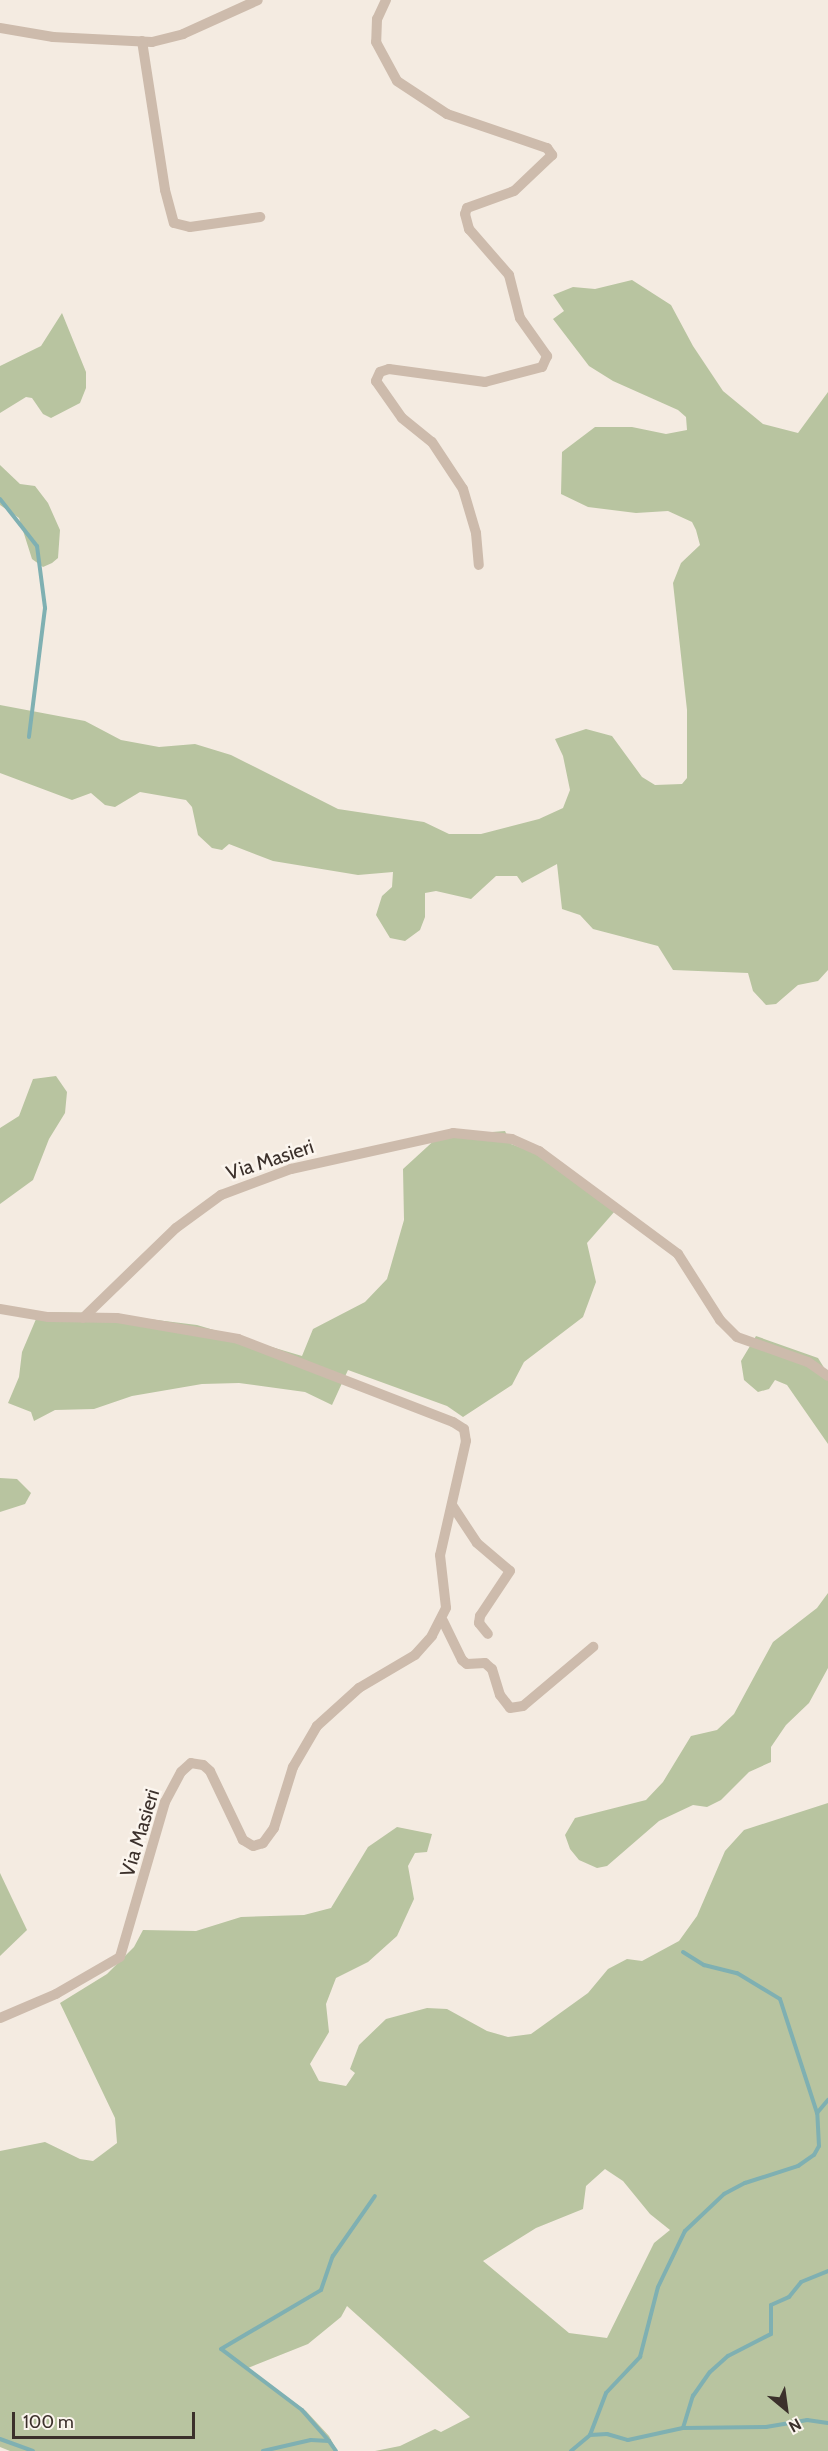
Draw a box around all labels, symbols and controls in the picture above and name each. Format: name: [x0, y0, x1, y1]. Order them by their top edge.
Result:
street label: Via Masieri: [223, 1135, 317, 1185]
street label: Via Masieri: [115, 1786, 165, 1880]
north arrow: [756, 2379, 816, 2439]
scale bar: [15, 2400, 198, 2438]
text: 100 m: [23, 2411, 74, 2433]
text: N: [785, 2414, 805, 2436]

